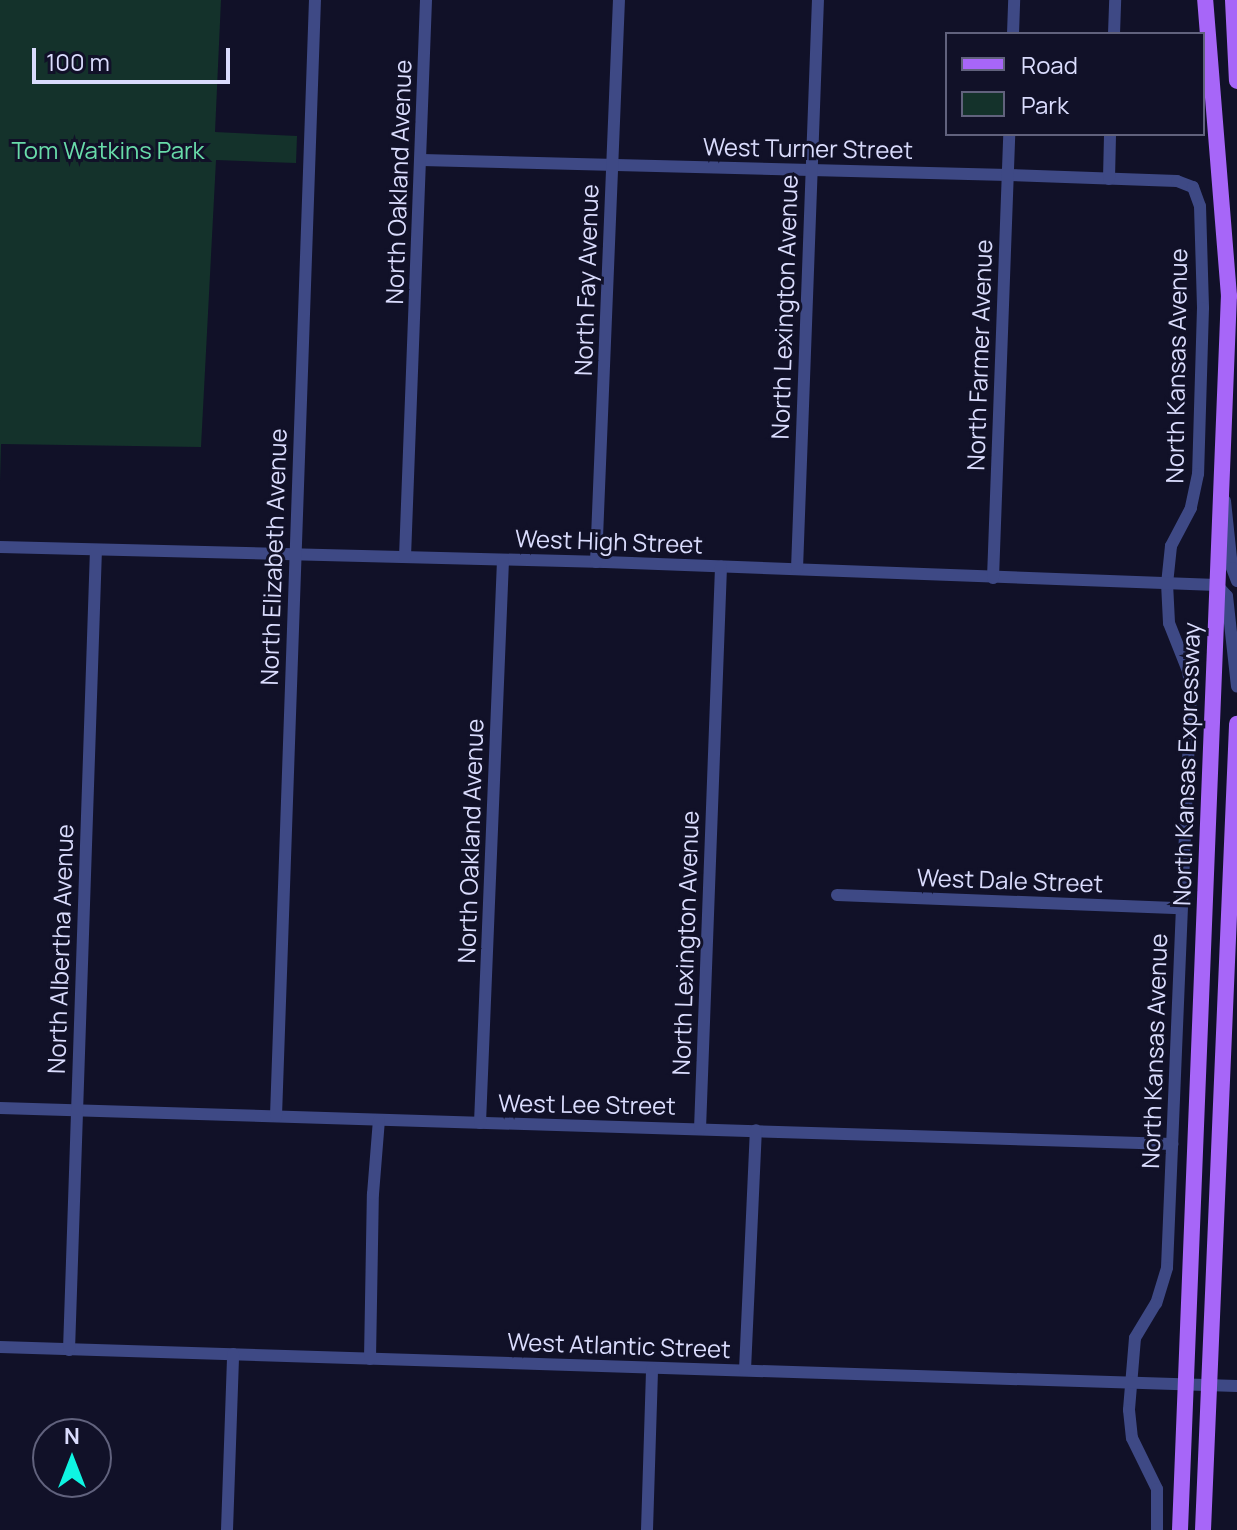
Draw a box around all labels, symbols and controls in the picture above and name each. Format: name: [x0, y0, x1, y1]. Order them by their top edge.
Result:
scale bar: [36, 32, 234, 82]
legend: [945, 32, 1205, 136]
text: 100 m: [46, 45, 110, 78]
text: Road: [1021, 48, 1078, 81]
street label: North Oakland Avenue: [379, 59, 417, 305]
text: Park: [1021, 88, 1069, 121]
street label: West Turner Street: [703, 132, 913, 164]
park label: Tom Watkins Park: [11, 136, 205, 164]
street label: North Lexington Avenue: [765, 174, 803, 440]
street label: North Fay Avenue: [568, 184, 604, 376]
street label: North Farmer Avenue: [961, 239, 997, 471]
street label: North Kansas Avenue: [1160, 248, 1192, 484]
street label: North Elizabeth Avenue: [254, 428, 292, 686]
street label: West High Street: [515, 523, 703, 559]
street label: North Kansas Expressway: [1167, 622, 1205, 906]
street label: North Oakland Avenue: [451, 718, 489, 964]
street label: North Lexington Avenue: [666, 810, 704, 1076]
street label: North Albertha Avenue: [41, 824, 79, 1074]
street label: West Dale Street: [916, 862, 1104, 898]
street label: North Kansas Avenue: [1136, 933, 1172, 1169]
street label: West Lee Street: [498, 1088, 676, 1120]
street label: West Atlantic Street: [507, 1327, 731, 1363]
north arrow: [32, 1418, 112, 1498]
text: N: [64, 1421, 80, 1451]

